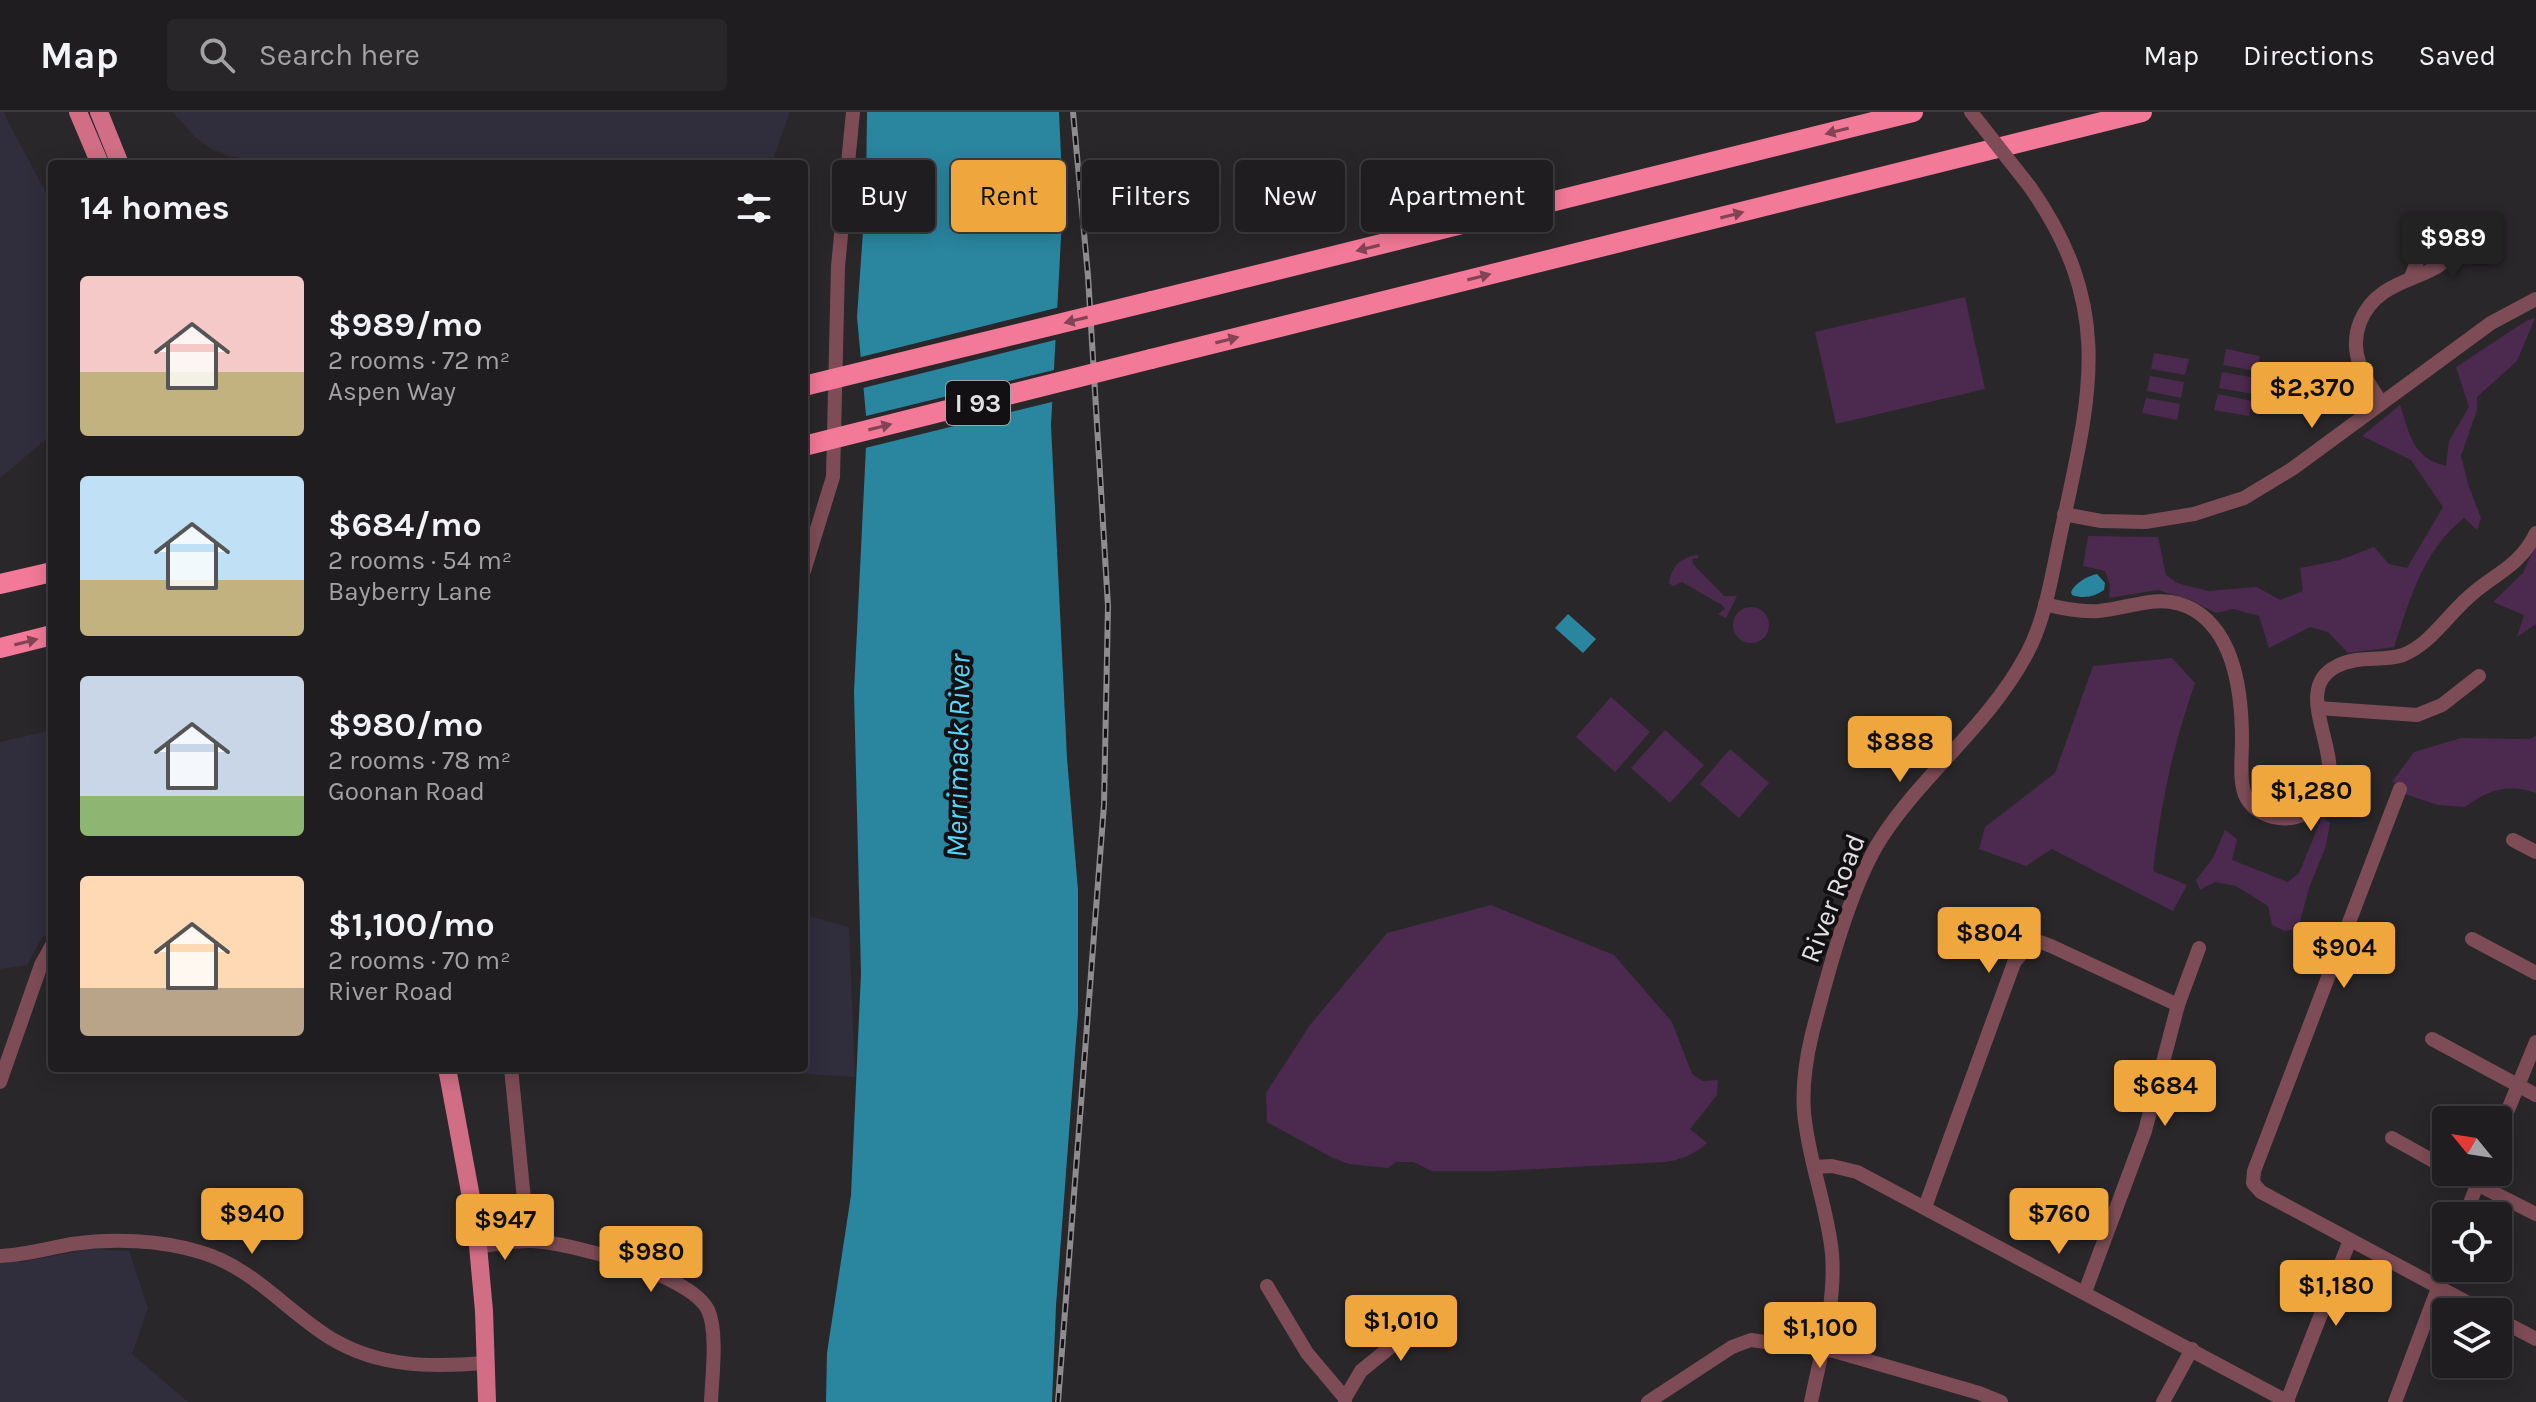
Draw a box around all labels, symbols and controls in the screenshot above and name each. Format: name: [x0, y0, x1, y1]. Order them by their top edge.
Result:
search box: [167, 19, 727, 91]
text: Map: [40, 33, 119, 78]
icon: search: [195, 33, 239, 77]
text: Search here: [259, 37, 420, 73]
text: Map: [2144, 39, 2199, 72]
text: Directions: [2243, 39, 2375, 72]
text: Saved: [2419, 39, 2496, 72]
one-way arrow: [1825, 125, 1850, 137]
chip: Buy: [832, 160, 935, 232]
chip: Rent: [951, 160, 1066, 232]
chip: Filters: [1082, 160, 1219, 232]
chip: New: [1235, 160, 1345, 232]
chip: Apartment: [1361, 160, 1553, 232]
icon: filters: [732, 186, 776, 230]
text: 14 homes: [80, 188, 230, 228]
one-way arrow: [1719, 208, 1744, 220]
pin: $989: [2406, 212, 2500, 280]
text: $989: [2420, 222, 2486, 253]
one-way arrow: [1355, 242, 1380, 254]
one-way arrow: [1467, 271, 1492, 283]
text: $989/mo: [328, 305, 482, 345]
icon: home: [144, 308, 240, 404]
one-way arrow: [1063, 314, 1088, 326]
one-way arrow: [1215, 334, 1240, 346]
text: 2 rooms · 72 m²: [328, 345, 510, 376]
pin: $2,370: [2247, 362, 2377, 430]
text: $2,370: [2269, 372, 2355, 403]
text: Aspen Way: [328, 376, 456, 407]
road number: I 93: [946, 381, 1010, 425]
one-way arrow: [867, 421, 892, 433]
text: $684/mo: [328, 505, 482, 545]
icon: home: [144, 508, 240, 604]
text: 2 rooms · 54 m²: [328, 545, 512, 576]
text: Bayberry Lane: [328, 576, 492, 607]
one-way arrow: [14, 635, 39, 647]
water label: Merrimack River: [938, 652, 978, 858]
text: $980/mo: [328, 705, 483, 745]
icon: home: [144, 708, 240, 804]
pin: $888: [1853, 716, 1947, 784]
text: $888: [1866, 726, 1934, 757]
text: 2 rooms · 78 m²: [328, 745, 511, 776]
pin: $1,280: [2246, 765, 2376, 833]
text: $1,280: [2270, 775, 2352, 806]
text: Goonan Road: [328, 776, 485, 807]
street label: River Road: [1793, 829, 1872, 967]
text: $1,100/mo: [328, 905, 495, 945]
pin: $804: [1942, 907, 2036, 975]
icon: home: [144, 908, 240, 1004]
text: $804: [1956, 917, 2022, 948]
pin: $904: [2297, 922, 2391, 990]
text: $904: [2311, 932, 2377, 963]
text: 2 rooms · 70 m²: [328, 945, 511, 976]
text: River Road: [328, 976, 454, 1007]
pin: $684: [2118, 1060, 2212, 1128]
text: $684: [2132, 1070, 2198, 1101]
north arrow: [2432, 1106, 2512, 1186]
map controls: [2432, 1106, 2512, 1378]
pin: $940: [205, 1188, 299, 1256]
pin: $760: [2012, 1188, 2106, 1256]
pin: $947: [458, 1194, 552, 1262]
text: $940: [219, 1198, 285, 1229]
text: $760: [2027, 1198, 2091, 1229]
button: locate: [2432, 1202, 2512, 1282]
text: $947: [474, 1204, 536, 1235]
pin: $980: [604, 1226, 698, 1294]
text: $980: [617, 1236, 685, 1267]
pin: $1,180: [2271, 1260, 2401, 1328]
text: $1,180: [2298, 1270, 2374, 1301]
pin: $1,010: [1336, 1295, 1466, 1363]
button: layers: [2432, 1298, 2512, 1378]
pin: $1,100: [1755, 1302, 1885, 1370]
text: $1,010: [1363, 1305, 1439, 1336]
text: $1,100: [1782, 1312, 1858, 1343]

